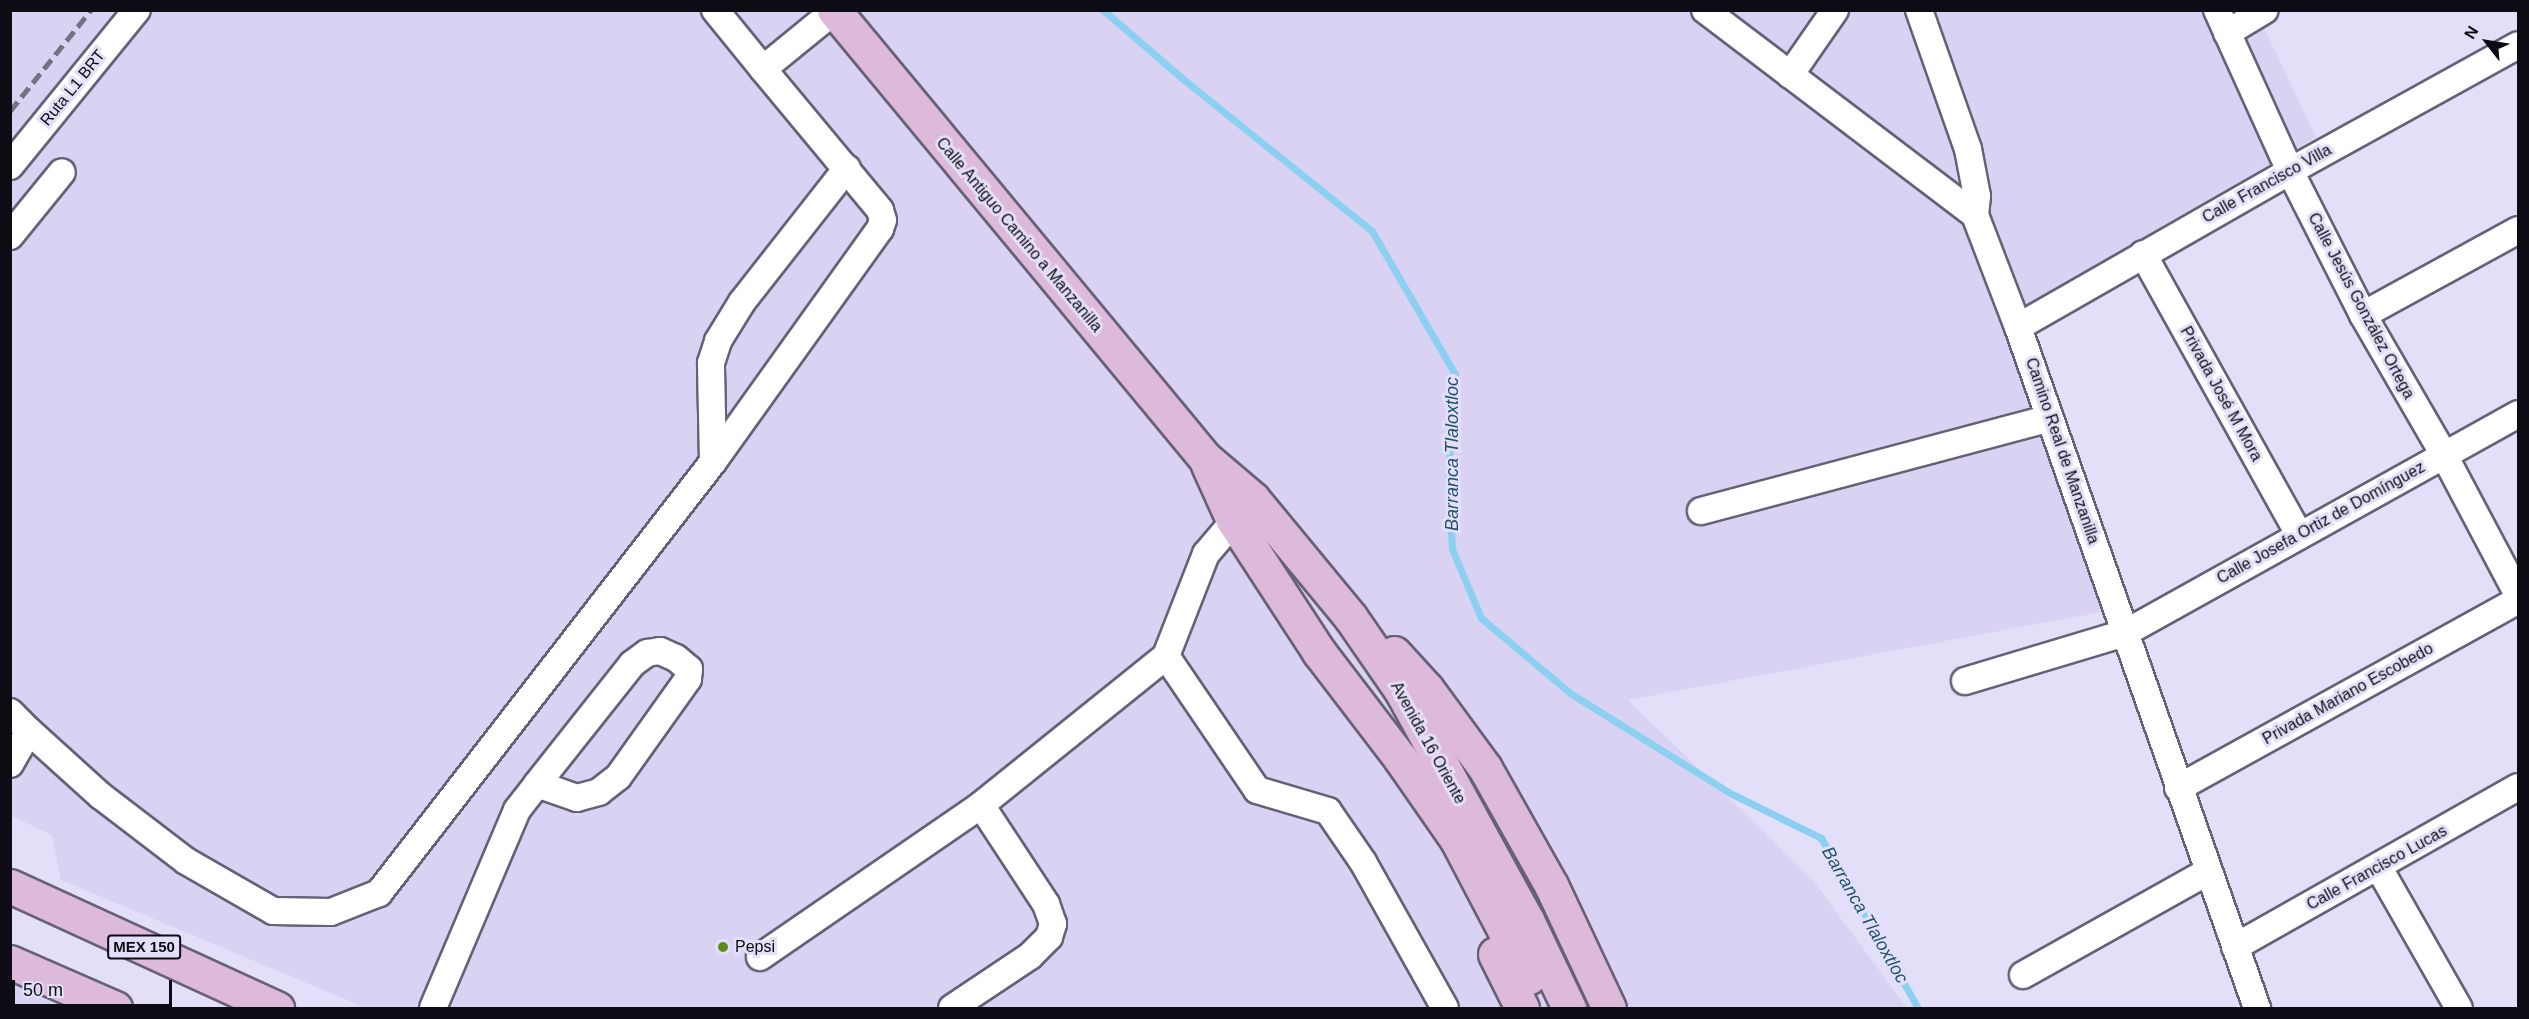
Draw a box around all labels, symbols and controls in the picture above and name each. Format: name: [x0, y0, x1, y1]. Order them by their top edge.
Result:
north arrow: [2457, 12, 2517, 72]
text: N: [2461, 23, 2481, 42]
street label: Ruta L1 BRT: [37, 46, 109, 130]
street label: Calle Antiguo Camino a Manzanilla: [932, 133, 1106, 337]
street label: Calle Francisco Villa: [2199, 141, 2335, 227]
street label: Calle Jesús González Ortega: [2304, 210, 2418, 402]
street label: Privada José M Mora: [2176, 323, 2266, 465]
street label: Camino Real de Manzanilla: [2021, 355, 2103, 547]
water label: Barranca Tlaloxtloc: [1441, 377, 1463, 531]
street label: Calle Josefa Ortiz de Domínguez: [2214, 458, 2428, 588]
street label: Privada Mariano Escobedo: [2259, 639, 2437, 749]
street label: Avenida 16 Oriente: [1386, 679, 1470, 807]
street label: Calle Francisco Lucas: [2304, 821, 2450, 915]
water label: Barranca Tlaloxtloc: [1817, 843, 1913, 987]
road number: MEX 150: [106, 935, 182, 959]
place label: Pepsi: [735, 937, 775, 957]
marker: Pepsi: [716, 940, 730, 954]
scale bar: [15, 968, 176, 1006]
text: 50 m: [23, 980, 63, 1000]

